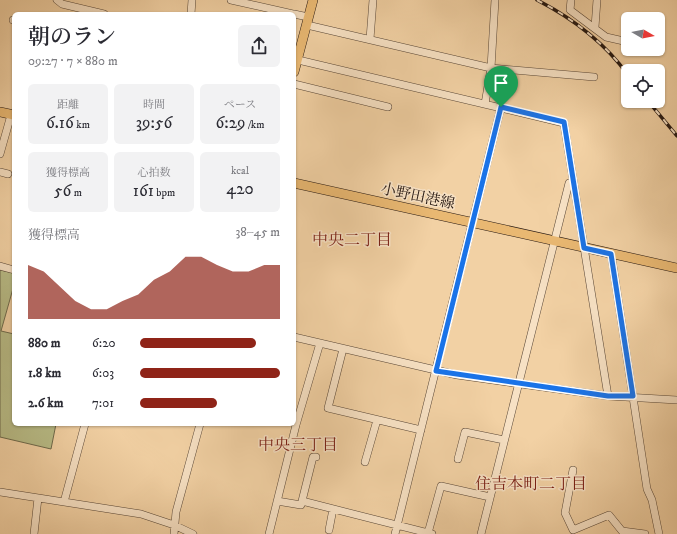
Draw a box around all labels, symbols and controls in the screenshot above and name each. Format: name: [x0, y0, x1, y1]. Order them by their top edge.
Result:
north arrow: [621, 12, 665, 56]
map controls: [621, 12, 665, 108]
text: 朝のラン: [28, 24, 116, 51]
button: share: [238, 25, 280, 67]
text: 09:27 · 7 × 880 m: [28, 53, 118, 69]
button: locate: [621, 64, 665, 108]
pin: [484, 66, 518, 107]
icon: arrive: [490, 72, 512, 94]
text: 距離: [57, 98, 79, 112]
text: 時間: [143, 98, 165, 112]
text: ペース: [224, 98, 256, 112]
text: 6.16: [46, 112, 74, 134]
text: 39:56: [136, 112, 172, 134]
text: 6:29: [215, 112, 246, 134]
text: km: [74, 118, 90, 132]
text: /km: [246, 118, 265, 132]
text: kcal: [231, 164, 249, 178]
text: 獲得標高: [46, 166, 90, 180]
text: 心拍数: [138, 166, 171, 180]
text: 420: [226, 178, 254, 200]
street label: 小野田港線: [379, 179, 457, 214]
text: 56: [54, 180, 71, 202]
text: 161: [133, 180, 154, 202]
text: m: [71, 186, 82, 200]
text: bpm: [154, 186, 175, 200]
text: 38–45 m: [235, 224, 280, 240]
text: 獲得標高: [28, 227, 80, 243]
district label: 中央二丁目: [312, 230, 392, 250]
text: 880 m: [28, 335, 61, 351]
text: 6:20: [92, 335, 116, 351]
text: 1.8 km: [28, 365, 61, 381]
text: 6:03: [92, 365, 114, 381]
text: 2.6 km: [28, 395, 63, 411]
text: 7:01: [92, 395, 114, 411]
district label: 中央三丁目: [258, 435, 338, 455]
district label: 住吉本町二丁目: [475, 474, 587, 494]

